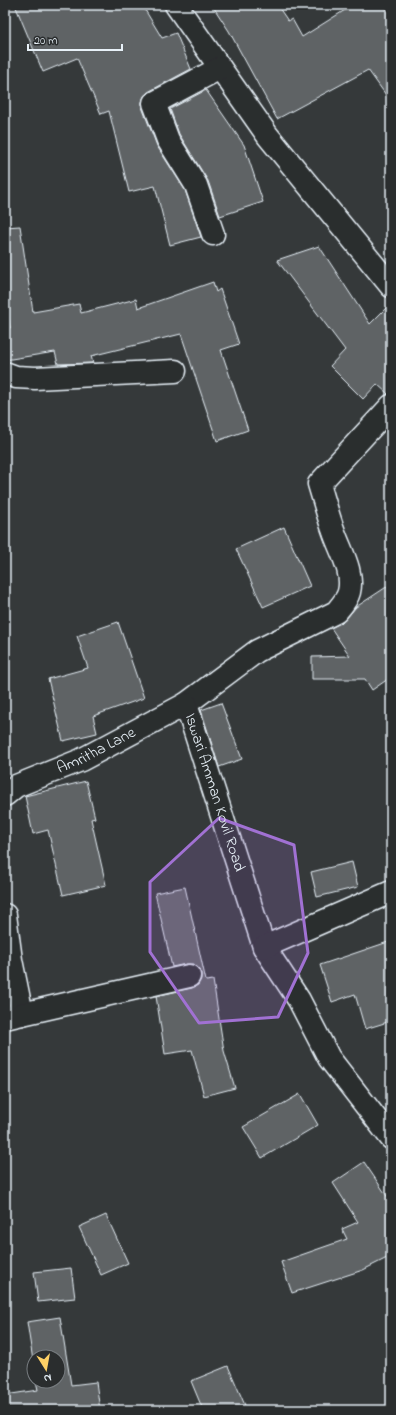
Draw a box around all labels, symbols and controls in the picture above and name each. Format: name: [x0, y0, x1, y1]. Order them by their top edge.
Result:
scale bar: [28, 26, 122, 52]
text: 20 m: [34, 32, 57, 50]
street label: Iswari Amman Kovil Road: [178, 710, 251, 875]
street label: Amritha Lane: [53, 721, 141, 780]
north arrow: [26, 1349, 66, 1389]
text: N: [43, 1369, 53, 1386]

